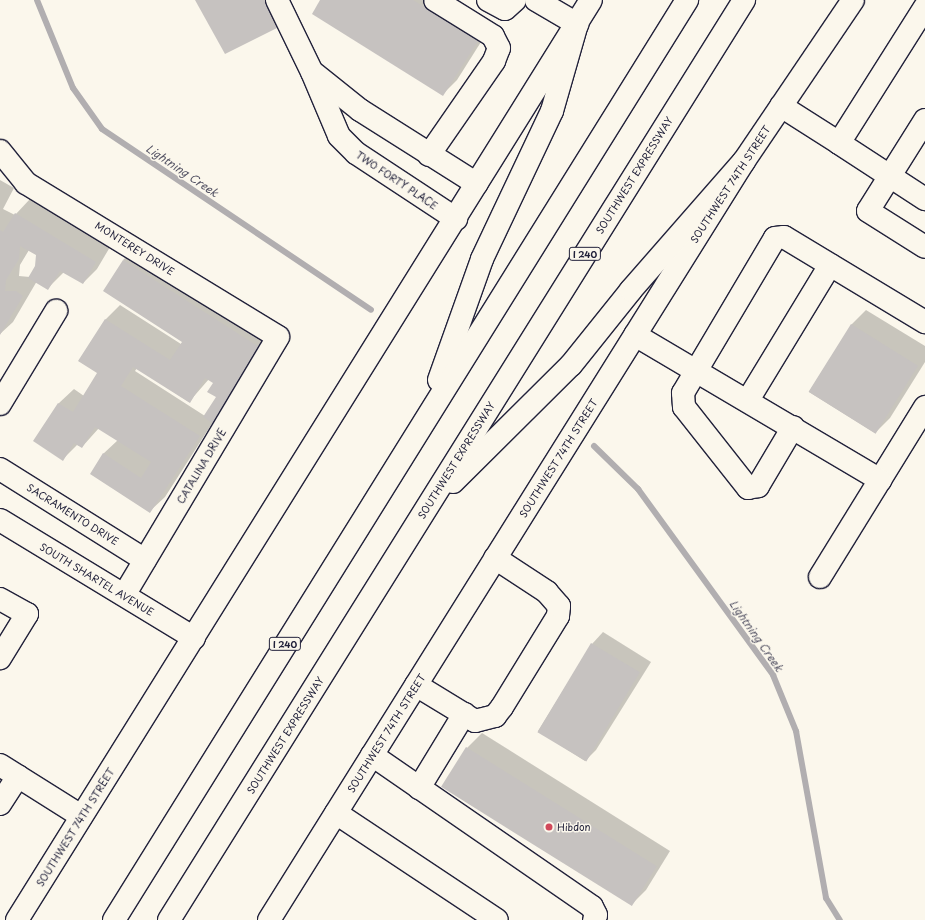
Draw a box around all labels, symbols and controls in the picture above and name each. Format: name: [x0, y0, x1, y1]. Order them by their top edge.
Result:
street label: SOUTHWEST EXPRESSWAY: [593, 114, 675, 236]
street label: SOUTHWEST 74TH STREET: [688, 123, 772, 245]
water label: Lightning Creek: [143, 142, 221, 200]
street label: TWO FORTY PLACE: [353, 148, 441, 212]
street label: MONTEREY DRIVE: [93, 219, 177, 277]
road number: I 240: [568, 247, 602, 261]
street label: SOUTHWEST 74TH STREET: [516, 397, 600, 519]
street label: SOUTHWEST EXPRESSWAY: [415, 399, 497, 521]
street label: CATALINA DRIVE: [174, 426, 228, 506]
street label: SACRAMENTO DRIVE: [25, 481, 121, 547]
street label: SOUTH SHARTEL AVENUE: [38, 540, 156, 618]
water label: Lightning Creek: [726, 598, 786, 674]
road number: I 240: [268, 637, 302, 651]
street label: SOUTHWEST 74TH STREET: [344, 672, 428, 794]
street label: SOUTHWEST EXPRESSWAY: [244, 674, 326, 796]
street label: SOUTHWEST 74TH STREET: [33, 766, 117, 888]
place label: Hibdon: [557, 821, 590, 833]
marker: Hibdon: [544, 822, 554, 832]

